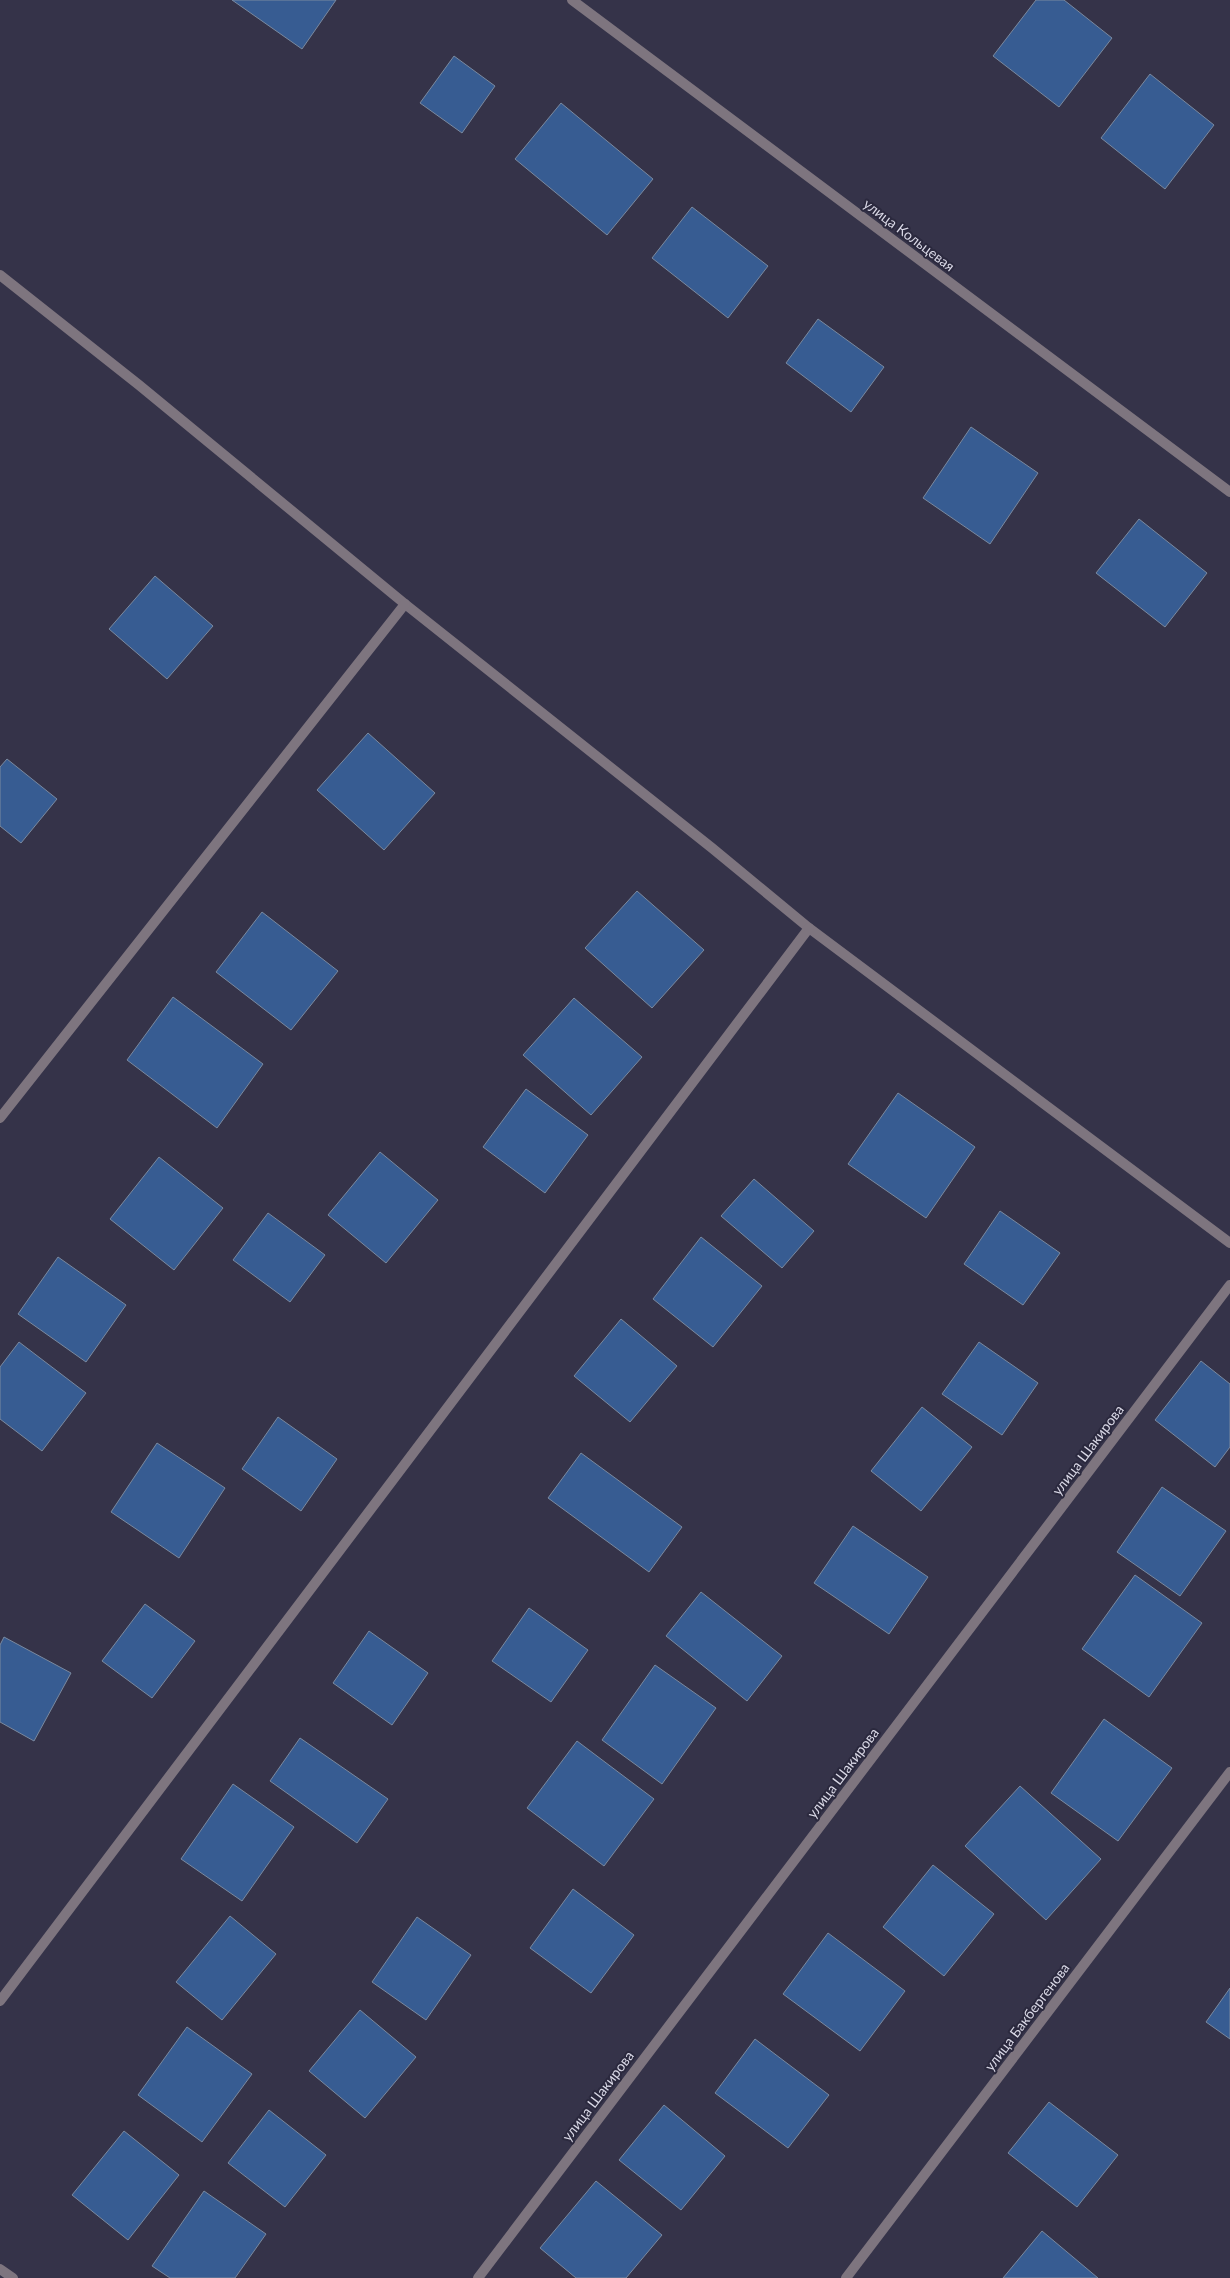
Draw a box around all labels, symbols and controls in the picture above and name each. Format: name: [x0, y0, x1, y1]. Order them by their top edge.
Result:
street label: улица Кольцевая: [860, 195, 958, 274]
street label: улица Шакирова: [1048, 1401, 1127, 1498]
street label: улица Шакирова: [803, 1724, 882, 1821]
street label: улица Бакбергенова: [981, 1959, 1073, 2074]
street label: улица Шакирова: [558, 2047, 637, 2144]

